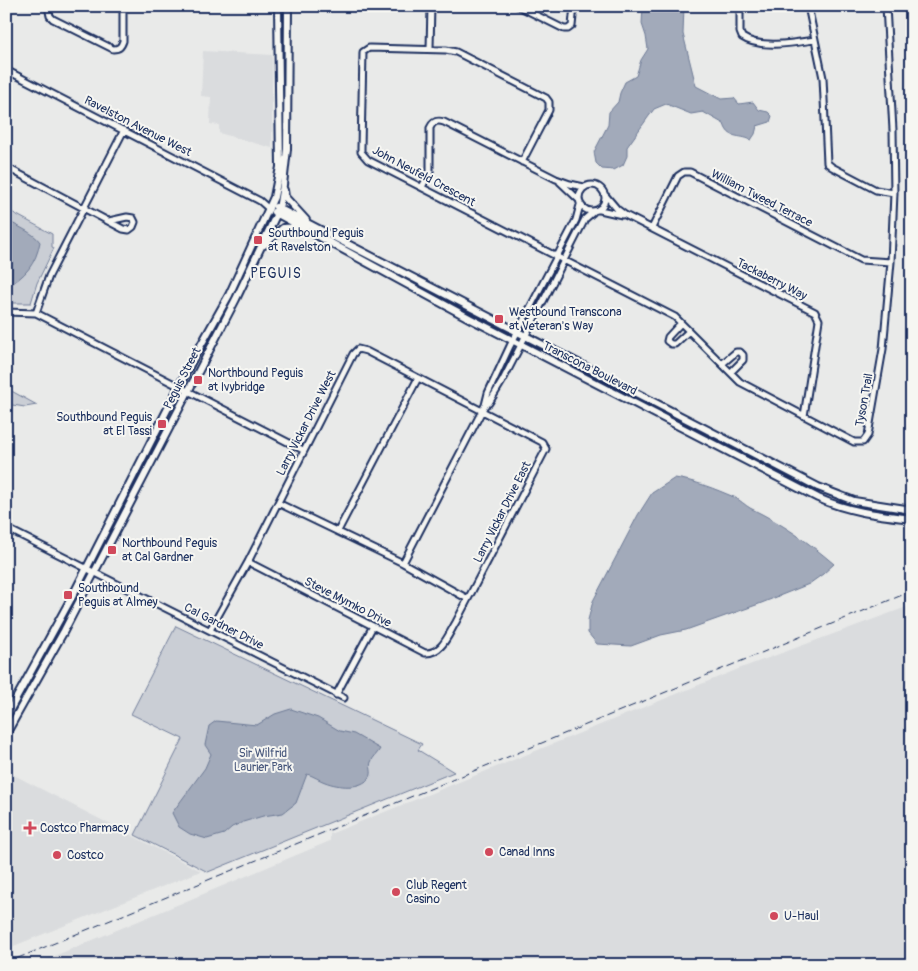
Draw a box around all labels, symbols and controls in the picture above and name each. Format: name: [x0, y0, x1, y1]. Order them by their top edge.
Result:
street label: Ravelston Avenue West: [82, 93, 194, 160]
street label: John Neufeld Crescent: [370, 143, 478, 210]
street label: William Tweed Terrace: [709, 166, 815, 231]
place label: Southbound Peguis at Ravelston: [268, 226, 364, 255]
marker: Southbound Peguis at Ravelston: [252, 234, 264, 246]
street label: Tackaberry Way: [734, 255, 810, 304]
district label: PEGUIS: [250, 265, 302, 282]
place label: Westbound Transcona at Veteran's Way: [509, 305, 622, 334]
marker: Westbound Transcona at Veteran's Way: [493, 313, 505, 325]
street label: Transcona Boulevard: [540, 338, 640, 399]
street label: Peguis Street: [160, 345, 204, 412]
place label: Northbound Peguis at Ivybridge: [208, 366, 304, 395]
street label: Larry Vickar Drive West: [273, 368, 340, 478]
street label: Tyson Trail: [852, 372, 877, 428]
marker: Northbound Peguis at Ivybridge: [192, 374, 204, 386]
place label: Southbound Peguis at El Tassi: [56, 410, 153, 439]
marker: Southbound Peguis at El Tassi: [156, 418, 168, 430]
street label: Larry Vickar Drive East: [470, 459, 535, 565]
place label: Northbound Peguis at Cal Gardner: [122, 536, 218, 565]
marker: Northbound Peguis at Cal Gardner: [106, 544, 118, 556]
street label: Steve Mymko Drive: [302, 574, 394, 631]
place label: Southbound Peguis at Almey: [78, 581, 158, 610]
marker: Southbound Peguis at Almey: [62, 589, 74, 601]
street label: Cal Gardner Drive: [182, 600, 266, 653]
park label: Sir Wilfrid Laurier Park: [234, 746, 292, 775]
place label: Costco Pharmacy: [40, 821, 129, 836]
marker: Costco Pharmacy: [24, 822, 36, 834]
place label: Canad Inns: [499, 845, 555, 860]
marker: Canad Inns: [483, 846, 495, 858]
place label: Costco: [67, 848, 104, 863]
marker: Costco: [51, 849, 63, 861]
place label: Club Regent Casino: [406, 878, 467, 907]
marker: Club Regent Casino: [390, 886, 402, 898]
place label: U-Haul: [784, 909, 819, 924]
marker: U-Haul: [768, 910, 780, 922]

